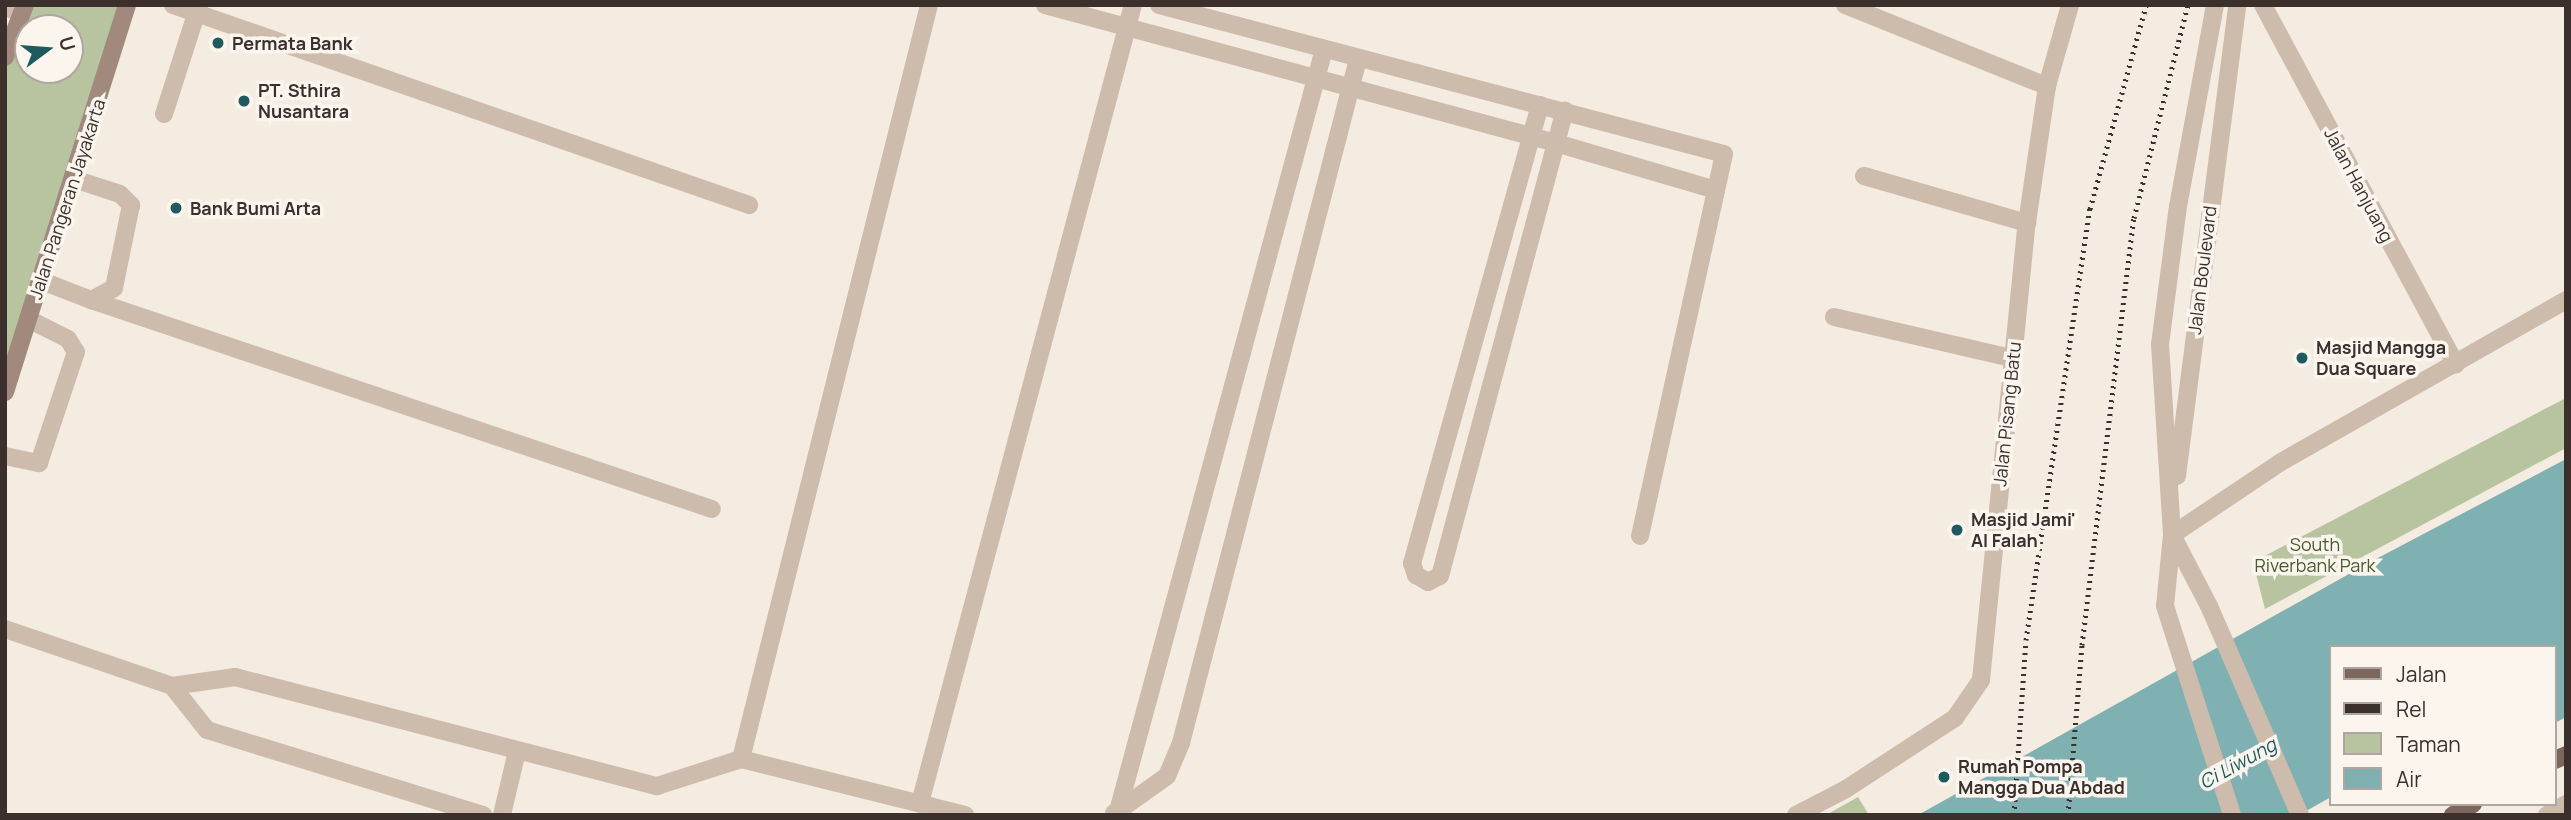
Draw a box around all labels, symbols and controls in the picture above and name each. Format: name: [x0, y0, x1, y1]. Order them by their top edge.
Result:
north arrow: [14, 14, 84, 84]
place label: Permata Bank: [232, 32, 352, 54]
text: U: [53, 34, 82, 54]
marker: Permata Bank: [210, 35, 226, 51]
place label: PT. Sthira Nusantara: [258, 80, 349, 122]
marker: PT. Sthira Nusantara: [236, 93, 252, 109]
street label: Jalan Pangeran Jayakarta: [24, 96, 110, 302]
street label: Jalan Hanjuang: [2320, 124, 2398, 246]
place label: Bank Bumi Arta: [190, 197, 321, 219]
marker: Bank Bumi Arta: [168, 200, 184, 216]
street label: Jalan Boulevard: [2183, 205, 2221, 335]
place label: Masjid Mangga Dua Square: [2316, 337, 2446, 380]
street label: Jalan Pisang Batu: [1989, 341, 2025, 487]
marker: Masjid Mangga Dua Square: [2294, 350, 2310, 366]
place label: Masjid Jami' Al Falah: [1971, 509, 2076, 552]
marker: Masjid Jami' Al Falah: [1949, 522, 1965, 538]
park label: South Riverbank Park: [2254, 534, 2376, 576]
legend: [2330, 645, 2557, 806]
text: Jalan: [2396, 660, 2446, 688]
text: Rel: [2396, 695, 2426, 723]
text: Taman: [2396, 730, 2461, 758]
water label: Ci Liwung: [2196, 734, 2280, 794]
place label: Rumah Pompa Mangga Dua Abdad: [1958, 756, 2125, 798]
text: Air: [2396, 765, 2422, 793]
marker: Rumah Pompa Mangga Dua Abdad: [1936, 769, 1952, 785]

